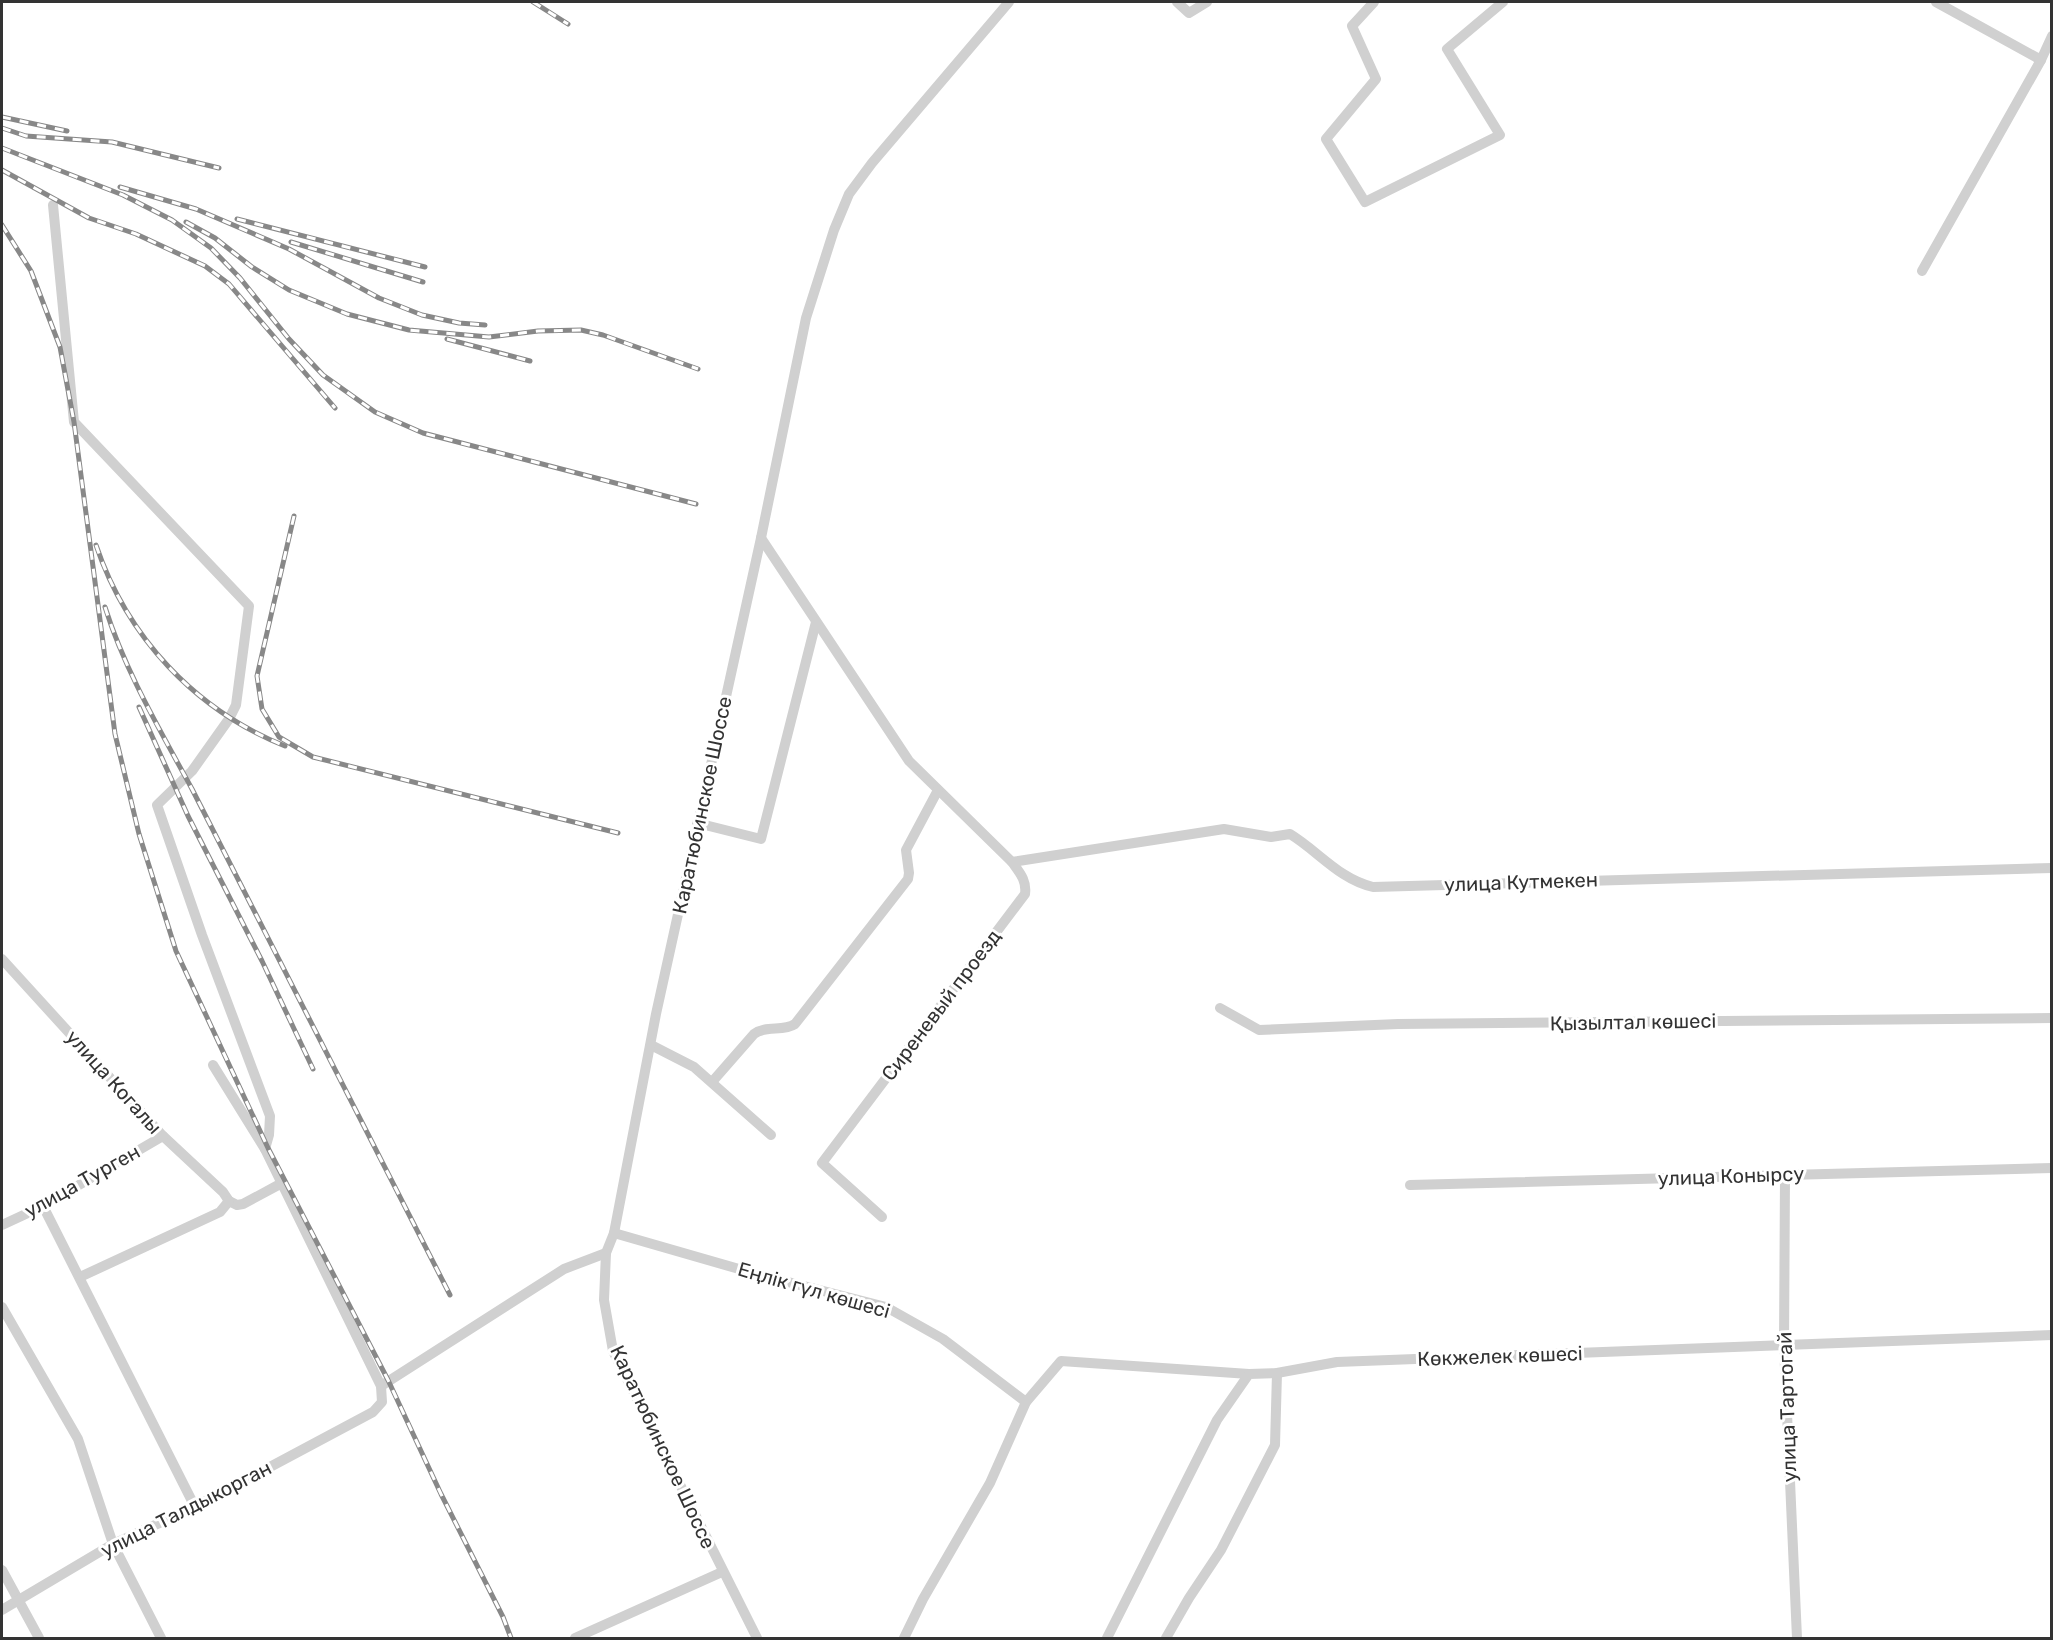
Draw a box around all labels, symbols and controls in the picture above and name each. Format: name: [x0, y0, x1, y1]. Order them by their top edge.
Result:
street label: Каратюбинское Шоссе: [667, 694, 737, 916]
street label: улица Кутмекен: [1444, 867, 1598, 897]
street label: Сиреневый проезд: [876, 925, 1006, 1085]
street label: Қызылтал көшесі: [1550, 1009, 1716, 1035]
street label: улица Когалы: [61, 1025, 167, 1139]
street label: улица Турген: [20, 1139, 144, 1223]
street label: улица Конырсу: [1657, 1161, 1805, 1191]
street label: Еңлік гүл көшесі: [735, 1257, 893, 1323]
street label: улица Тартогай: [1772, 1331, 1802, 1483]
street label: Каратюбинское Шоссе: [605, 1341, 721, 1553]
street label: Көкжелек көшесі: [1417, 1341, 1583, 1371]
street label: улица Талдыкорган: [97, 1456, 275, 1562]

